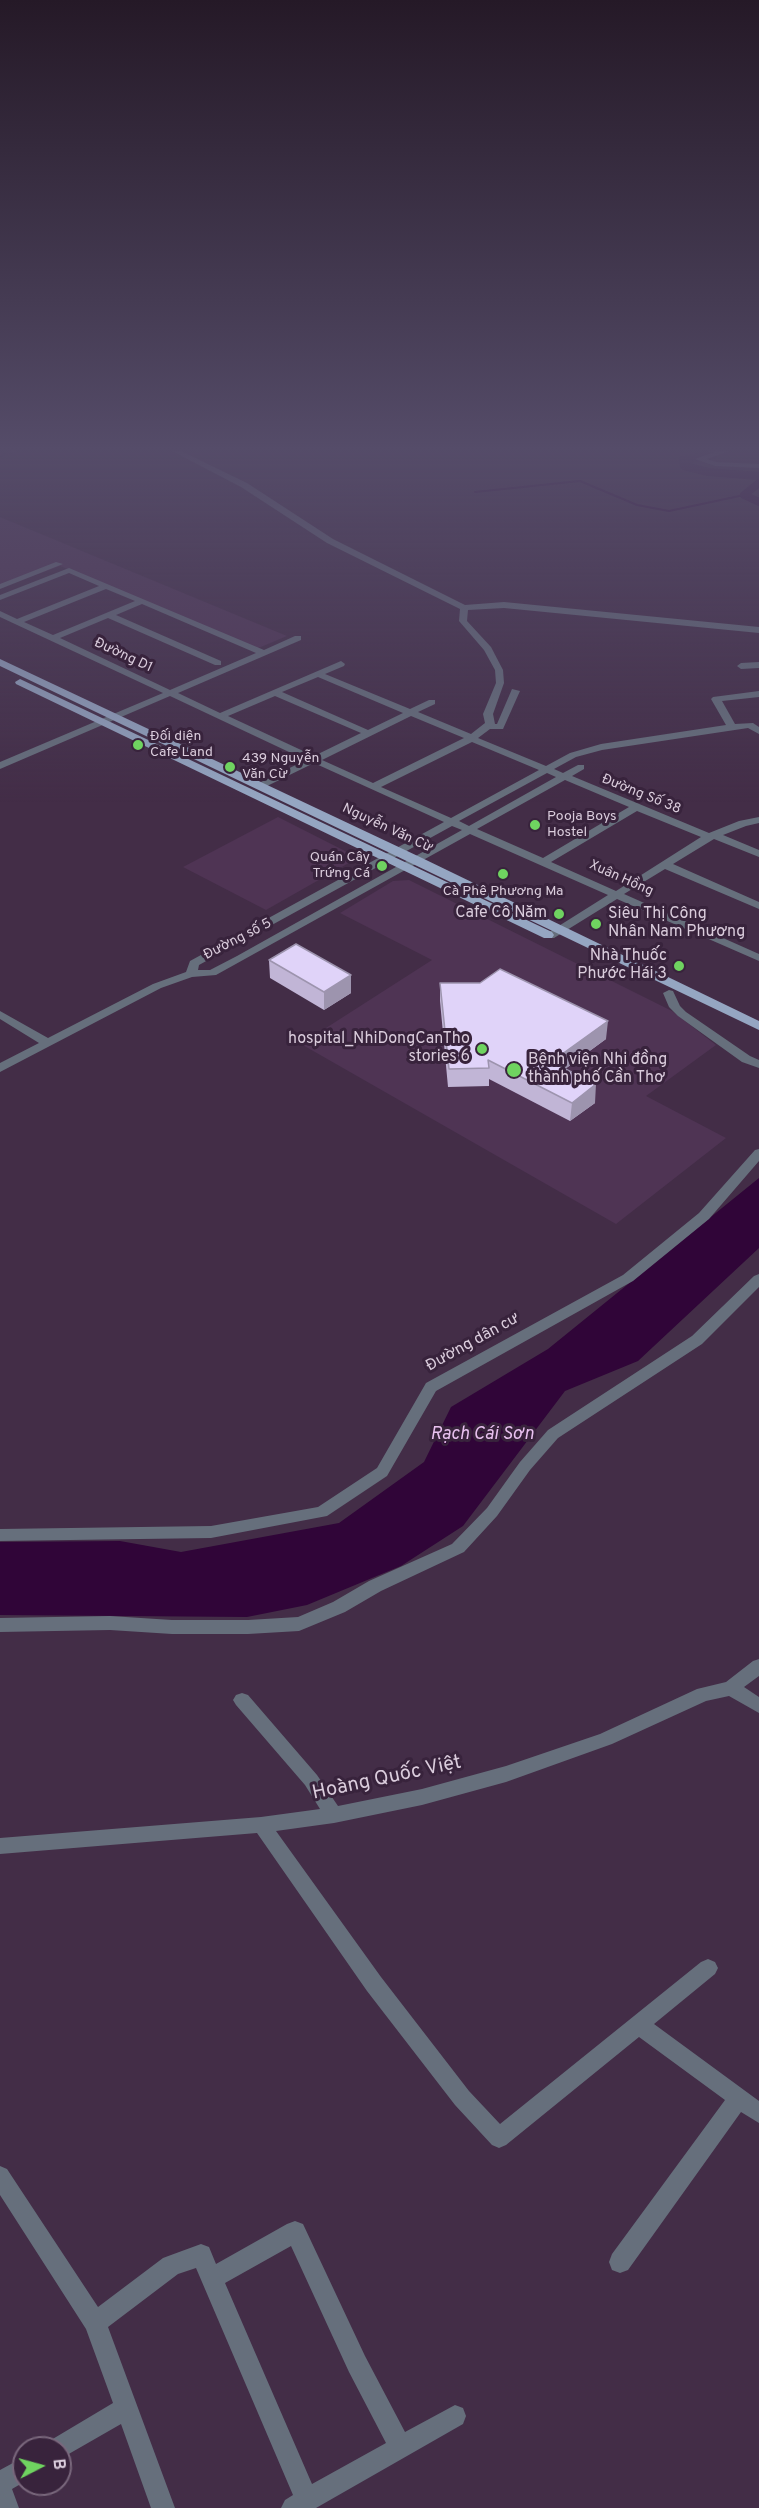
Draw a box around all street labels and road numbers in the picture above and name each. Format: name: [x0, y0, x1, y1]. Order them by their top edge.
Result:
street label: Đường D1: [91, 635, 155, 677]
street label: Đường Số 38: [599, 771, 683, 819]
street label: Nguyễn Văn Cừ: [339, 801, 435, 857]
street label: Xuân Hồng: [586, 857, 656, 901]
street label: Đường số 5: [201, 916, 275, 964]
street label: Đường dân cư: [423, 1309, 523, 1377]
street label: Hoàng Quốc Việt: [310, 1751, 464, 1807]

